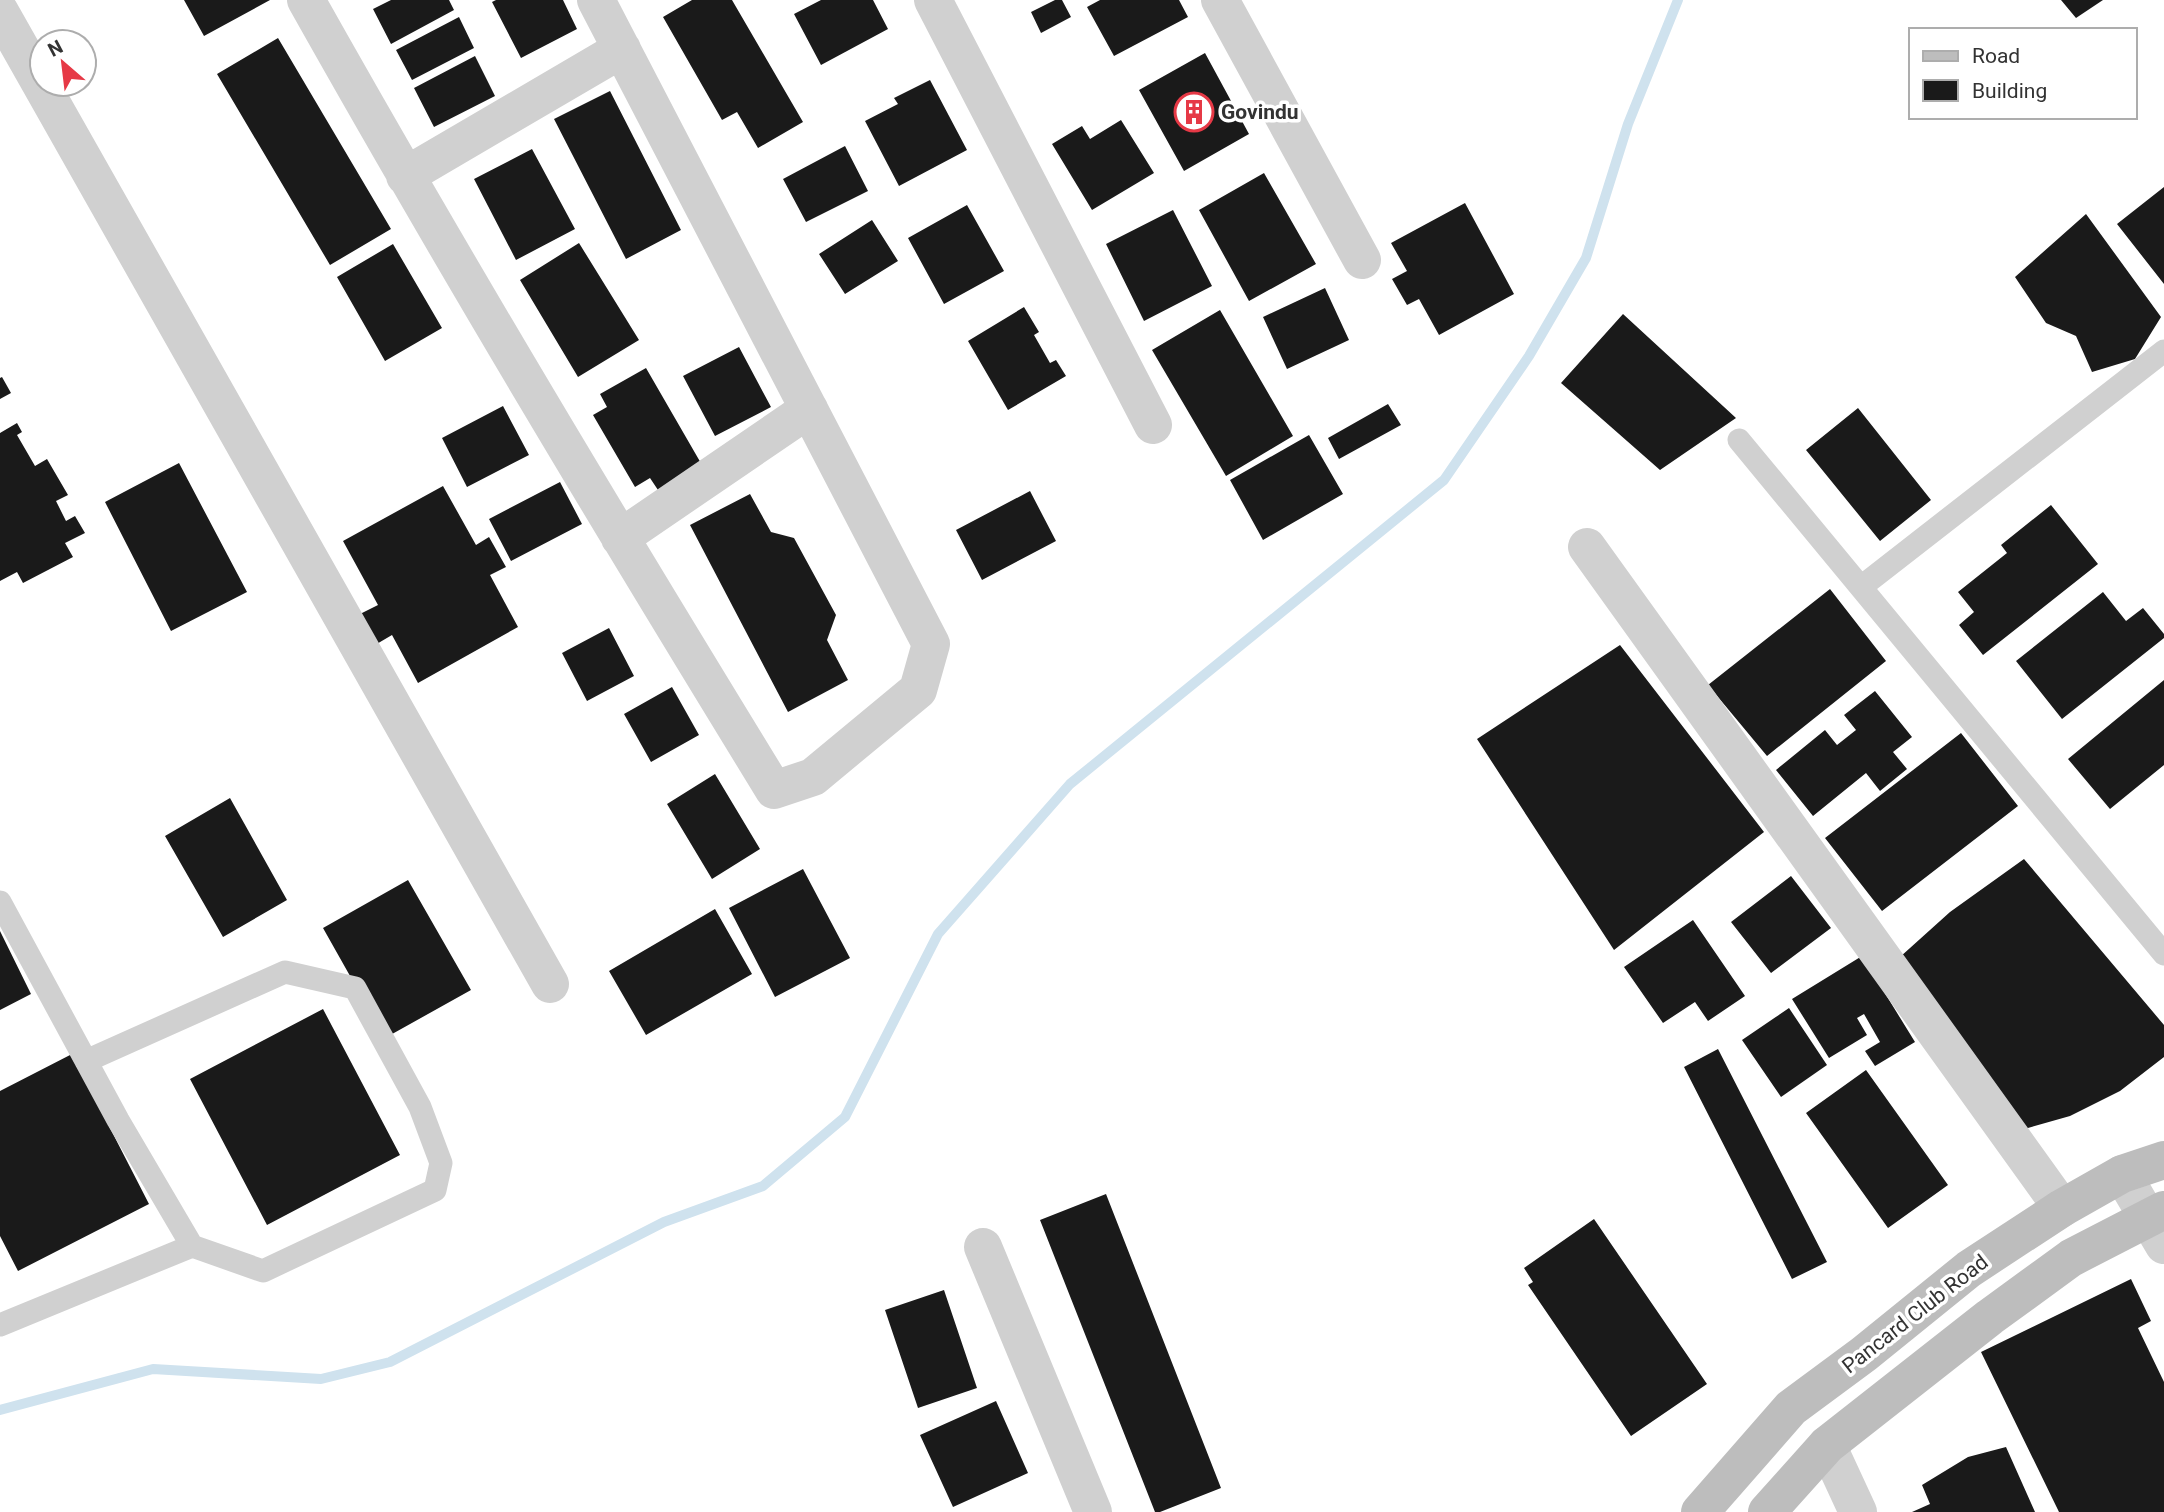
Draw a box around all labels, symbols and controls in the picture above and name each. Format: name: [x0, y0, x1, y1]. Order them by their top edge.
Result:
north arrow: [28, 28, 98, 98]
legend: [1909, 28, 2136, 119]
text: N: [44, 35, 67, 62]
text: Road: [1972, 44, 2020, 68]
text: Building: [1972, 79, 2047, 103]
building icon: Govindu: [1173, 91, 1215, 133]
place label: Govindu: [1221, 100, 1299, 124]
street label: Pancard Club Road: [1837, 1250, 1993, 1378]

